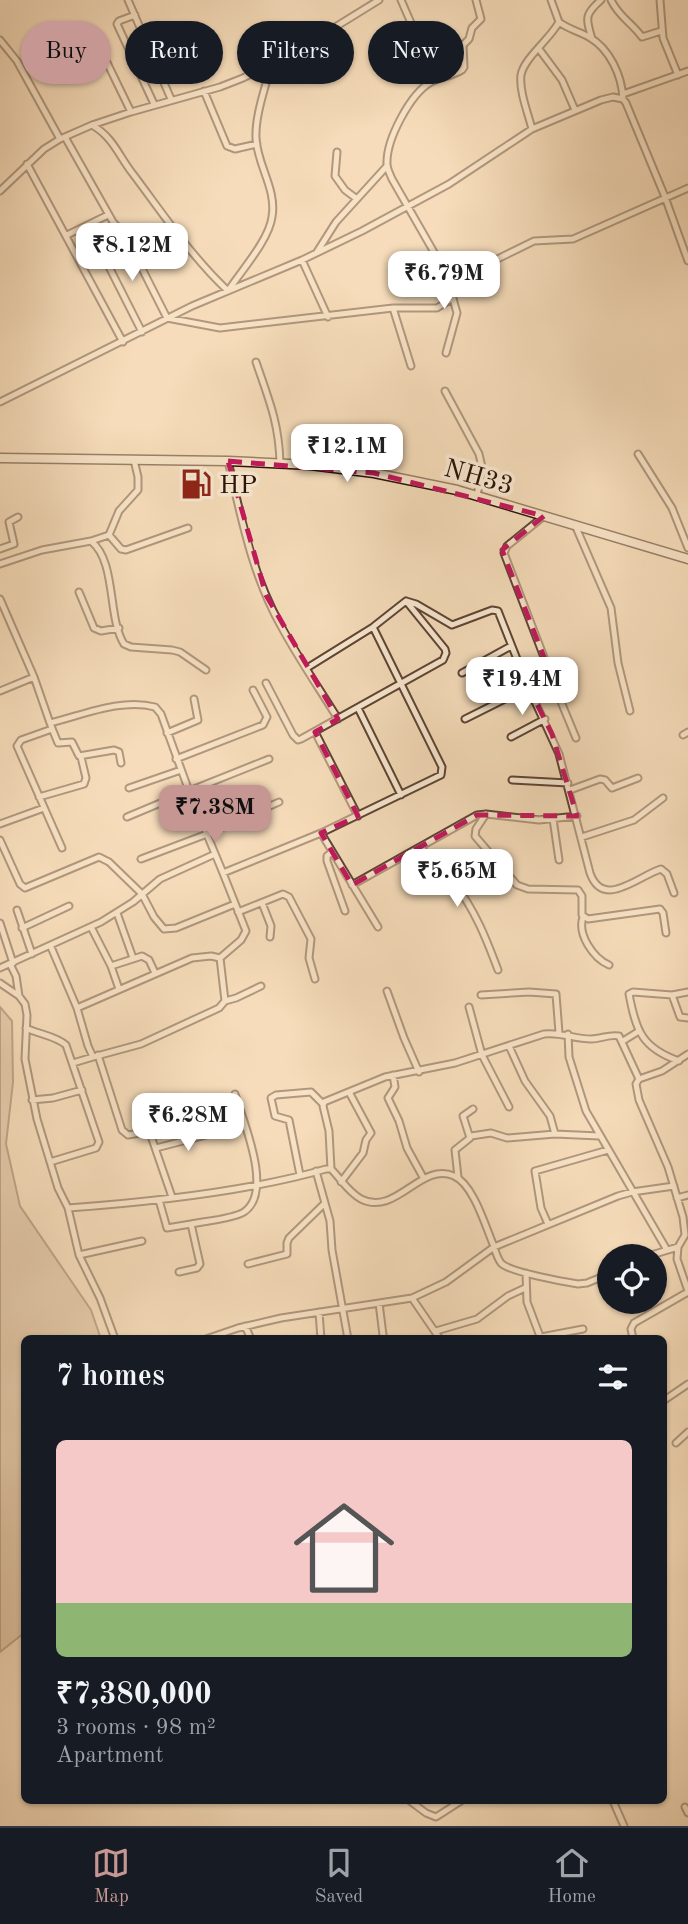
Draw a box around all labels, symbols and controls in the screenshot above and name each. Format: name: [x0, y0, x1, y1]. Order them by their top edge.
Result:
chip: Buy: [21, 21, 111, 84]
chip: Rent: [125, 21, 223, 84]
chip: Filters: [237, 21, 354, 84]
chip: New: [368, 21, 464, 84]
pin: ₹8.12M: [75, 224, 189, 283]
text: ₹8.12M: [92, 234, 172, 257]
pin: ₹6.79M: [387, 252, 501, 311]
text: ₹6.79M: [404, 262, 484, 285]
pin: ₹12.1M: [290, 424, 404, 484]
text: ₹12.1M: [307, 435, 387, 458]
street label: NH33: [441, 456, 516, 500]
fuel station icon: HP: [179, 467, 213, 501]
place label: HP: [219, 473, 257, 499]
pin: ₹19.4M: [465, 658, 579, 717]
text: ₹19.4M: [482, 668, 562, 691]
pin: ₹7.38M: [158, 786, 272, 845]
text: ₹7.38M: [175, 796, 255, 819]
pin: ₹5.65M: [400, 850, 514, 909]
text: ₹5.65M: [417, 860, 497, 883]
pin: ₹6.28M: [131, 1094, 245, 1153]
text: ₹6.28M: [148, 1104, 228, 1127]
map controls: [597, 1244, 667, 1314]
button: locate: [597, 1244, 667, 1314]
icon: filters: [594, 1358, 632, 1396]
text: 7 homes: [56, 1362, 165, 1392]
icon: home: [281, 1485, 407, 1611]
text: ₹7,380,000: [56, 1680, 212, 1710]
text: 3 rooms · 98 m²: [56, 1716, 216, 1739]
text: Apartment: [56, 1744, 164, 1767]
tab: Map: [92, 1844, 130, 1909]
tab: Saved: [315, 1844, 363, 1909]
tab: Home: [548, 1844, 596, 1909]

